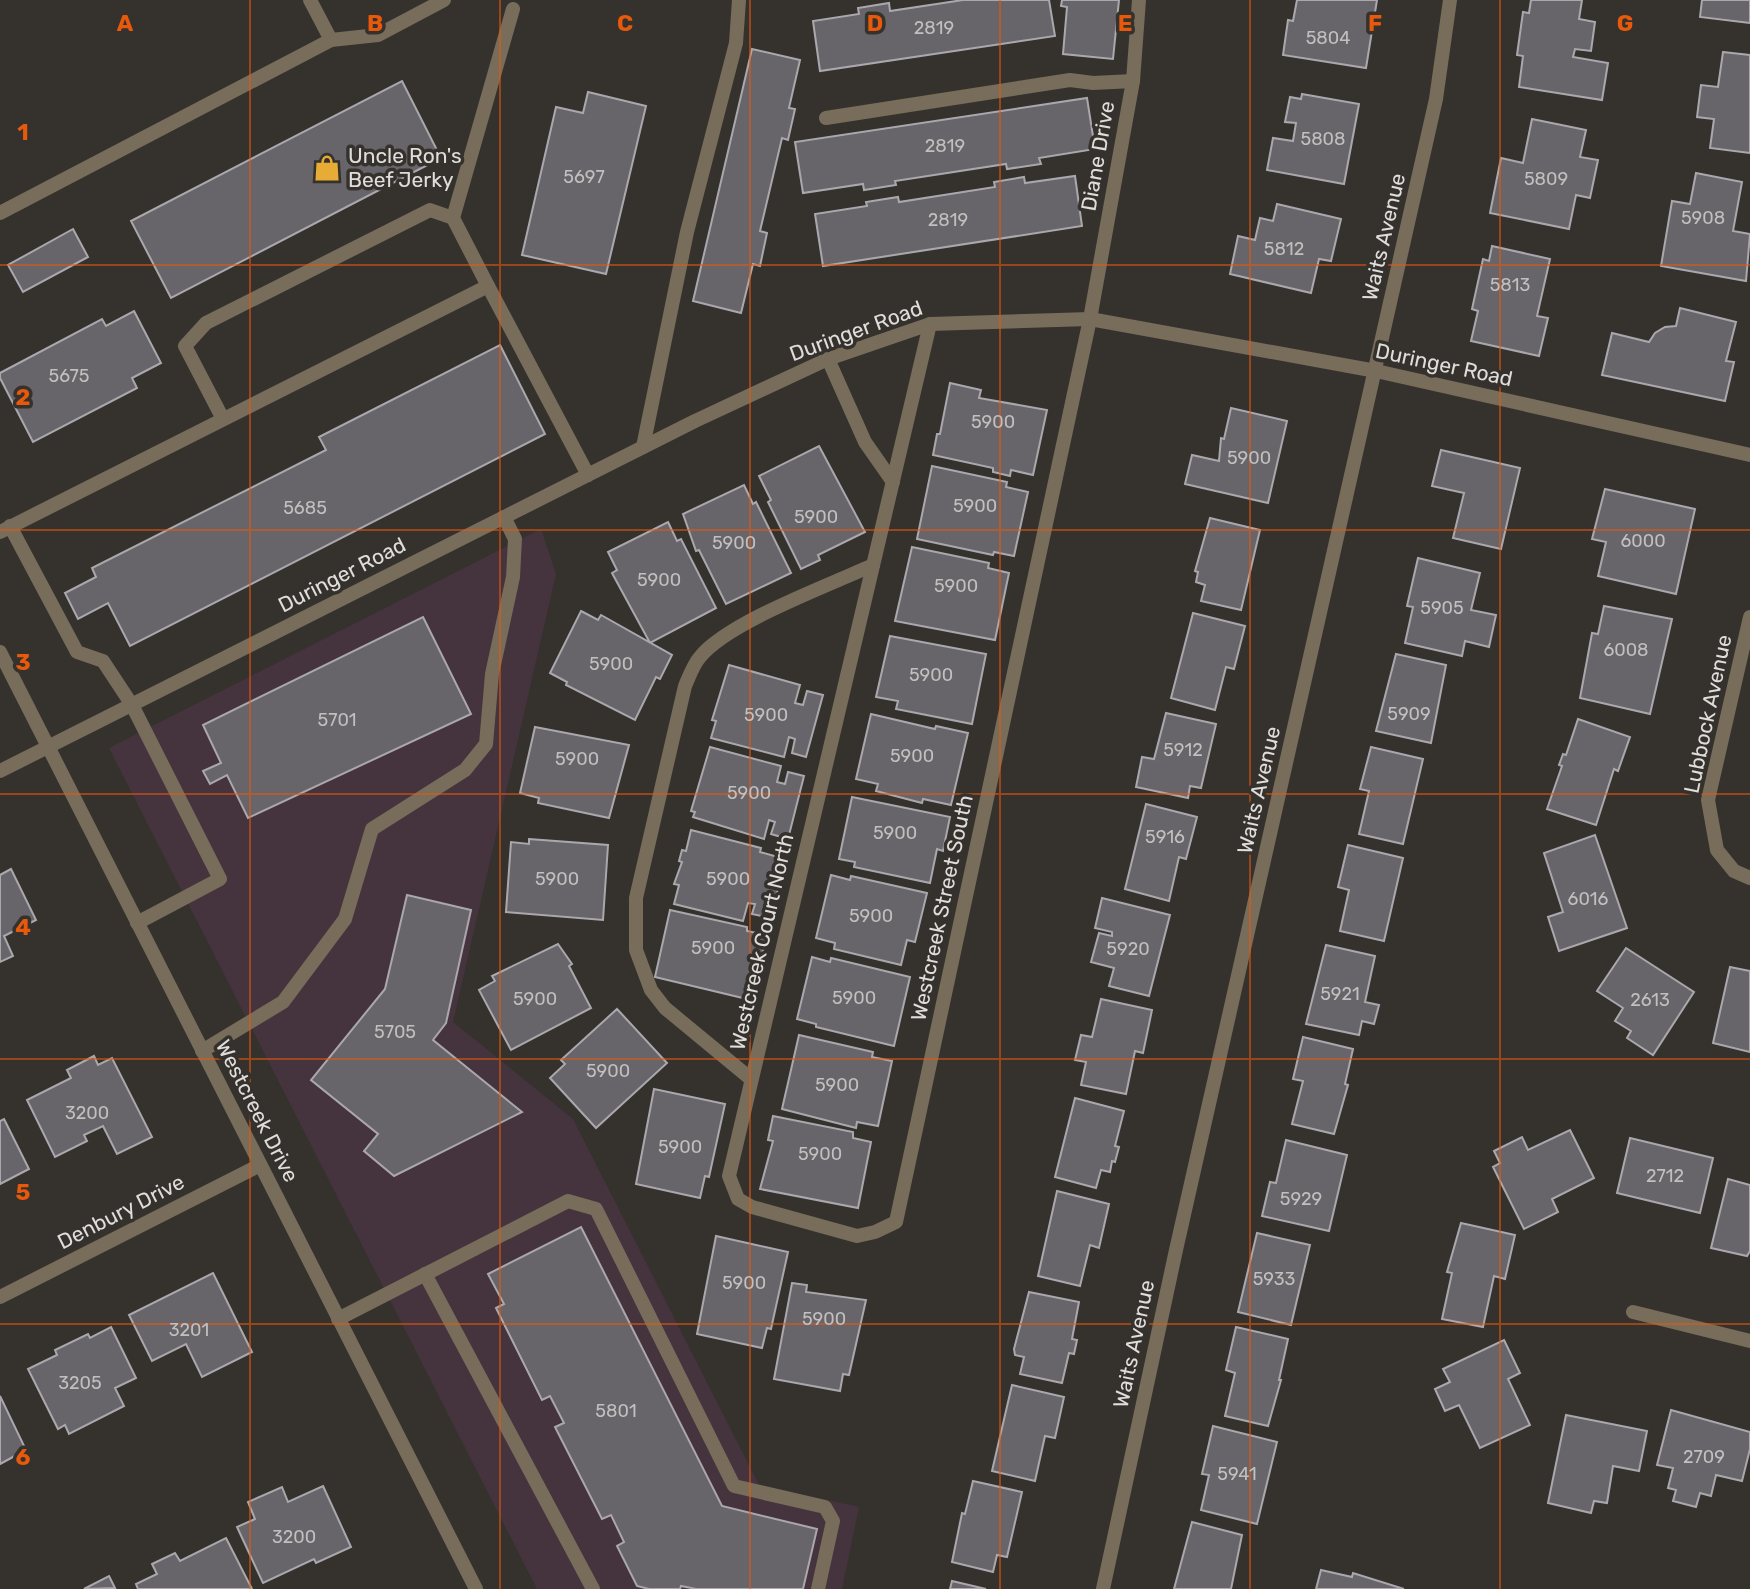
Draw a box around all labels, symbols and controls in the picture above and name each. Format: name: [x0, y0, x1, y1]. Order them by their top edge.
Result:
text: A: [117, 9, 134, 37]
text: B: [367, 9, 383, 37]
text: C: [617, 9, 633, 37]
text: D: [867, 9, 883, 37]
text: E: [1118, 9, 1132, 37]
text: F: [1368, 9, 1382, 37]
text: G: [1617, 9, 1633, 37]
house number: 2819: [914, 17, 954, 39]
house number: 5804: [1306, 27, 1350, 49]
street label: Diane Drive: [1076, 99, 1119, 213]
text: 1: [17, 118, 29, 146]
house number: 5808: [1300, 128, 1346, 150]
house number: 2819: [925, 135, 965, 157]
place label: Uncle Ron's Beef Jerky: [348, 143, 462, 192]
shop icon: Uncle Ron's Beef Jerky: [312, 153, 342, 183]
house number: 5697: [563, 166, 605, 188]
house number: 5809: [1524, 168, 1568, 190]
street label: Waits Avenue: [1357, 171, 1410, 303]
house number: 5908: [1681, 207, 1725, 229]
house number: 2819: [928, 209, 968, 231]
house number: 5812: [1264, 238, 1304, 260]
house number: 5813: [1490, 274, 1530, 296]
street label: Duringer Road: [786, 295, 926, 366]
street label: Duringer Road: [1373, 338, 1515, 391]
house number: 5675: [49, 365, 89, 387]
text: 2: [16, 383, 30, 411]
house number: 5900: [971, 411, 1015, 433]
house number: 5900: [1227, 447, 1271, 469]
house number: 5900: [953, 495, 997, 517]
house number: 5685: [283, 497, 327, 519]
house number: 5900: [794, 506, 838, 528]
house number: 6000: [1620, 530, 1666, 552]
street label: Duringer Road: [274, 532, 410, 617]
house number: 5900: [712, 532, 756, 554]
house number: 5900: [637, 569, 681, 591]
house number: 5900: [934, 575, 978, 597]
house number: 5905: [1420, 597, 1464, 619]
street label: Lubbock Avenue: [1678, 632, 1737, 796]
house number: 6008: [1603, 639, 1649, 661]
text: 3: [15, 648, 31, 676]
house number: 5900: [589, 653, 633, 675]
house number: 5900: [909, 664, 953, 686]
house number: 5909: [1387, 703, 1431, 725]
house number: 5900: [744, 704, 788, 726]
house number: 5701: [317, 709, 357, 731]
street label: Waits Avenue: [1232, 724, 1285, 856]
house number: 5912: [1163, 739, 1203, 761]
house number: 5900: [890, 745, 934, 767]
house number: 5900: [555, 748, 599, 770]
house number: 5900: [727, 782, 771, 804]
street label: Westcreek Street South: [905, 793, 978, 1023]
house number: 5900: [873, 822, 917, 844]
house number: 5916: [1145, 826, 1185, 848]
street label: Westcreek Court North: [724, 831, 799, 1053]
house number: 5900: [535, 868, 579, 890]
house number: 5900: [706, 868, 750, 890]
house number: 6016: [1568, 888, 1609, 910]
house number: 5900: [849, 905, 893, 927]
text: 4: [15, 913, 31, 941]
house number: 5900: [691, 937, 735, 959]
house number: 5920: [1106, 938, 1150, 960]
house number: 5921: [1320, 983, 1360, 1005]
house number: 5900: [832, 987, 876, 1009]
house number: 5900: [513, 988, 557, 1010]
house number: 2613: [1630, 989, 1670, 1011]
house number: 5705: [374, 1021, 416, 1043]
street label: Westcreek Drive: [211, 1035, 304, 1186]
house number: 5900: [586, 1060, 630, 1082]
house number: 5900: [815, 1074, 859, 1096]
house number: 3200: [65, 1102, 109, 1124]
house number: 5900: [658, 1136, 702, 1158]
house number: 5900: [798, 1143, 842, 1165]
house number: 2712: [1646, 1165, 1684, 1187]
street label: Denbury Drive: [53, 1169, 188, 1254]
text: 5: [16, 1178, 31, 1206]
house number: 5929: [1280, 1188, 1322, 1210]
house number: 5933: [1253, 1268, 1295, 1290]
house number: 5900: [722, 1272, 766, 1294]
street label: Waits Avenue: [1108, 1278, 1159, 1410]
house number: 5900: [802, 1308, 846, 1330]
house number: 3201: [169, 1319, 209, 1341]
house number: 3205: [58, 1372, 102, 1394]
house number: 5801: [595, 1400, 637, 1422]
text: 6: [16, 1443, 31, 1471]
house number: 2709: [1683, 1446, 1725, 1468]
house number: 5941: [1217, 1463, 1257, 1485]
house number: 3200: [272, 1526, 316, 1548]

